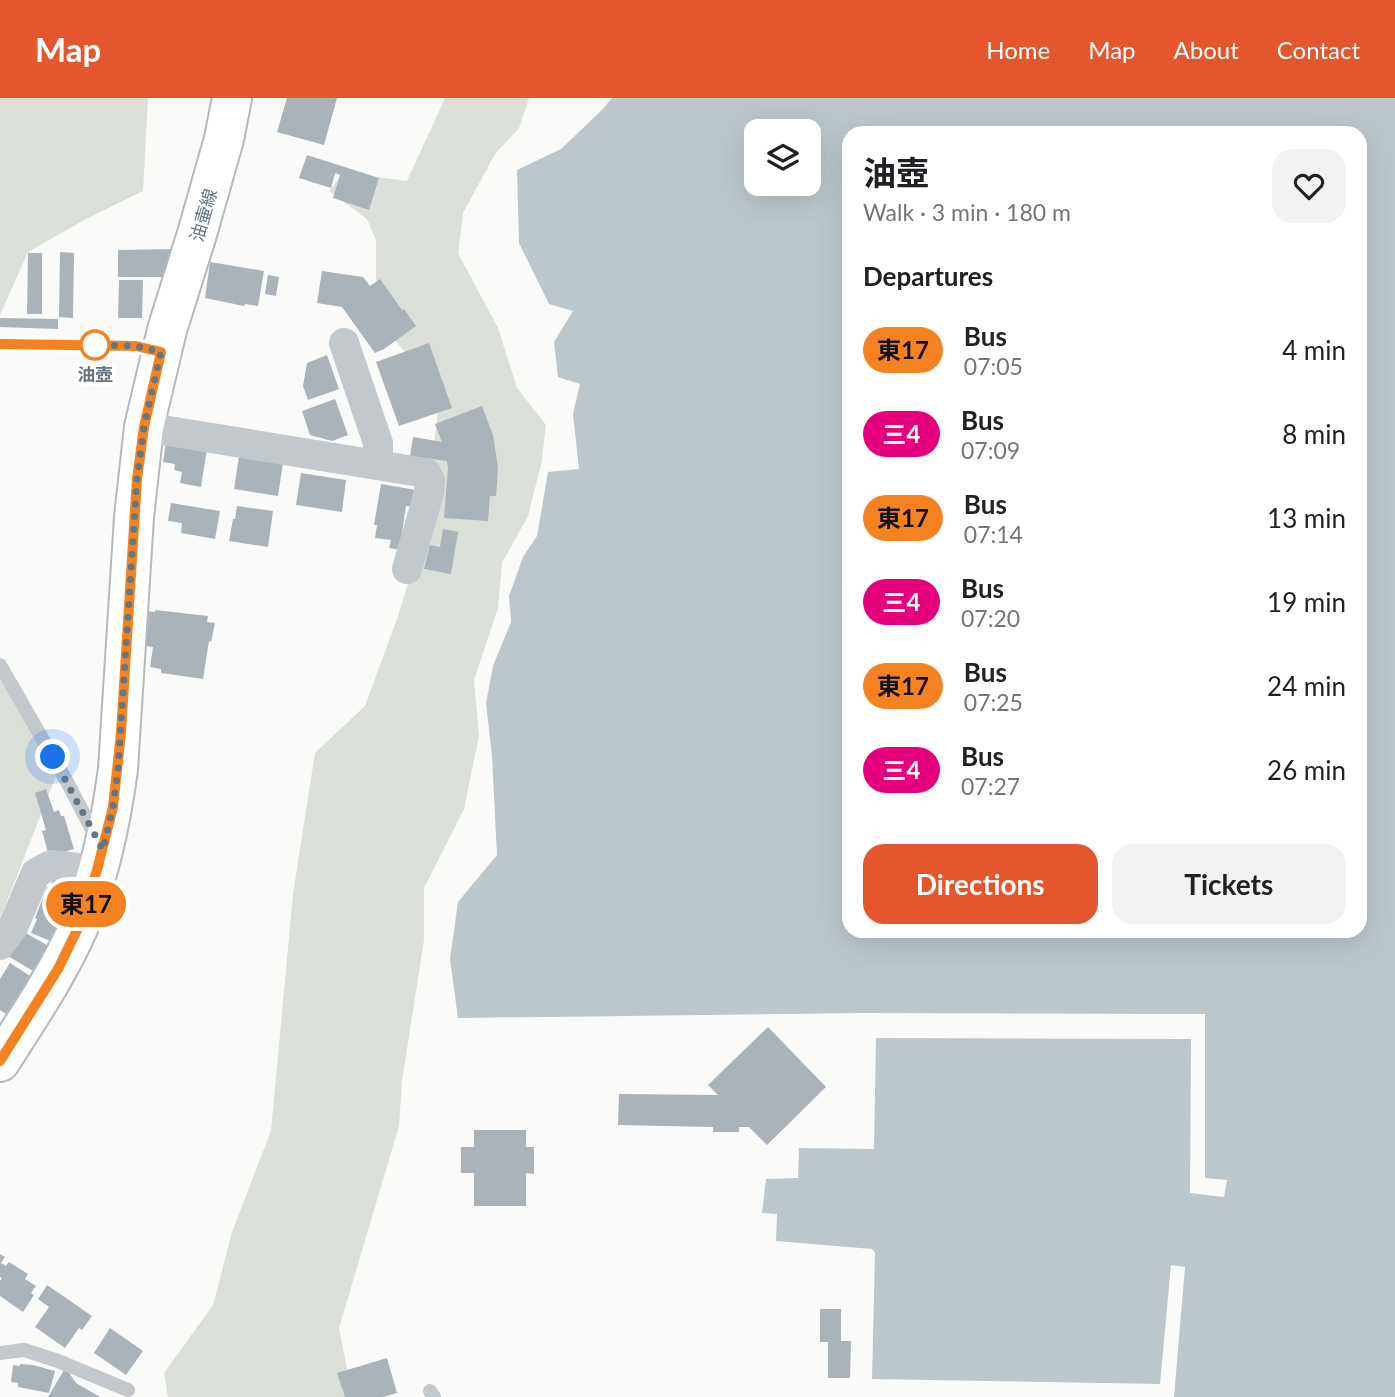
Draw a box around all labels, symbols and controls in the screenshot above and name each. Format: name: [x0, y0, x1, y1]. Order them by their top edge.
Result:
text: Map: [35, 29, 101, 69]
text: Home: [986, 35, 1050, 64]
text: Map: [1088, 35, 1136, 64]
text: About: [1174, 35, 1239, 64]
text: Contact: [1277, 35, 1360, 64]
map controls: [744, 119, 821, 196]
button: layers: [744, 119, 821, 196]
button: heart: [1272, 149, 1346, 223]
text: 油壺: [863, 152, 929, 192]
street label: 油壷線: [185, 186, 221, 244]
text: Walk · 3 min · 180 m: [863, 198, 1071, 226]
text: Departures: [863, 260, 993, 292]
text: Bus: [964, 320, 1007, 352]
marker: 油壺: [80, 330, 110, 360]
text: 4 min: [1282, 334, 1346, 366]
text: 東17: [877, 335, 929, 364]
text: 07:05: [964, 352, 1023, 380]
place label: 油壺: [77, 363, 113, 385]
text: Bus: [961, 404, 1004, 436]
text: 8 min: [1282, 418, 1346, 450]
text: 三4: [883, 419, 920, 448]
text: 07:09: [961, 436, 1020, 464]
text: Bus: [964, 488, 1007, 520]
text: 13 min: [1267, 502, 1346, 534]
text: 東17: [877, 503, 929, 532]
text: 07:14: [964, 520, 1023, 548]
text: Bus: [961, 572, 1004, 604]
text: 19 min: [1267, 586, 1346, 618]
text: 三4: [883, 587, 920, 616]
text: 07:20: [961, 604, 1020, 632]
text: Bus: [964, 656, 1007, 688]
text: 24 min: [1267, 670, 1346, 702]
text: 東17: [877, 671, 929, 700]
text: 07:25: [964, 688, 1023, 716]
your location: [35, 739, 70, 774]
text: Bus: [961, 740, 1004, 772]
text: 26 min: [1267, 754, 1346, 786]
text: 三4: [883, 755, 920, 784]
text: 07:27: [961, 772, 1020, 800]
button: Directions: [863, 844, 1098, 924]
button: Tickets: [1112, 844, 1346, 924]
line badge: 東17: [46, 881, 126, 927]
text: 東17: [60, 889, 112, 918]

